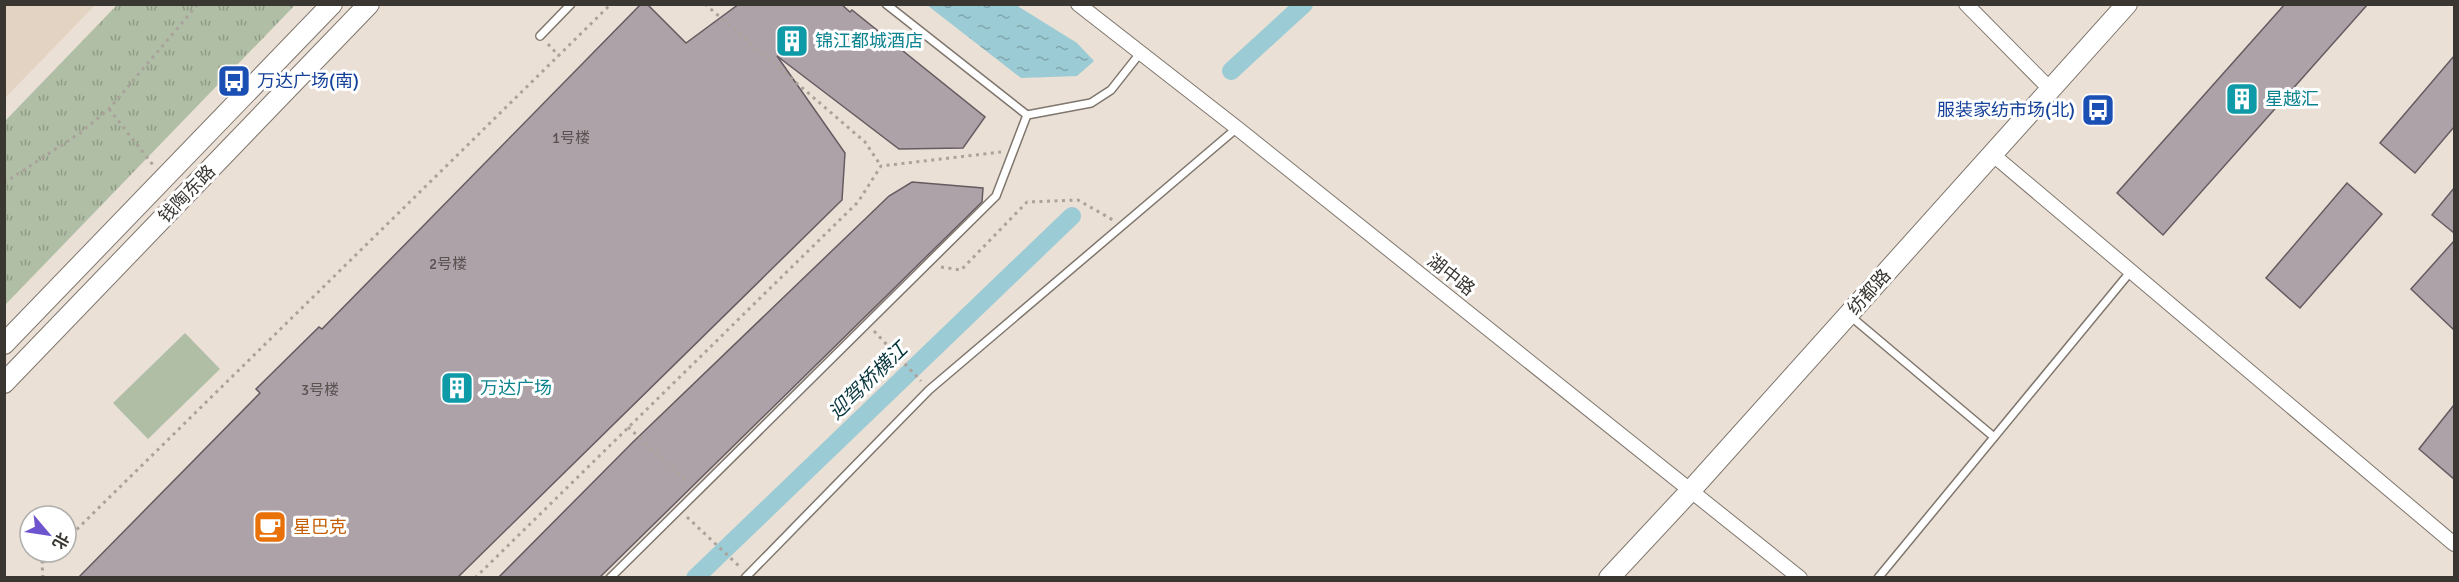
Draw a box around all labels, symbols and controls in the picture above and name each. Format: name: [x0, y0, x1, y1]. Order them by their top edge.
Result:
building icon: 锦江都城酒店: [774, 23, 810, 59]
place label: 锦江都城酒店: [815, 30, 923, 52]
bus stop icon: 万达广场(南): [216, 63, 252, 99]
place label: 万达广场(南): [257, 70, 359, 92]
building icon: 星越汇: [2224, 81, 2260, 117]
place label: 星越汇: [2265, 88, 2319, 110]
bus stop icon: 服装家纺市场(北): [2080, 92, 2116, 128]
place label: 服装家纺市场(北): [1937, 99, 2075, 121]
house number: 1号楼: [552, 129, 590, 147]
street label: 钱陶东路: [154, 160, 220, 228]
street label: 湖中路: [1423, 250, 1479, 300]
house number: 2号楼: [429, 255, 467, 273]
street label: 纺都路: [1843, 265, 1895, 319]
water label: 迎驾桥横江: [823, 336, 914, 425]
building icon: 万达广场: [439, 370, 475, 406]
place label: 万达广场: [480, 377, 552, 399]
house number: 3号楼: [301, 381, 339, 399]
north arrow: [18, 504, 78, 564]
cafe icon: 星巴克: [252, 509, 288, 545]
place label: 星巴克: [293, 516, 347, 538]
text: 北: [48, 529, 73, 553]

